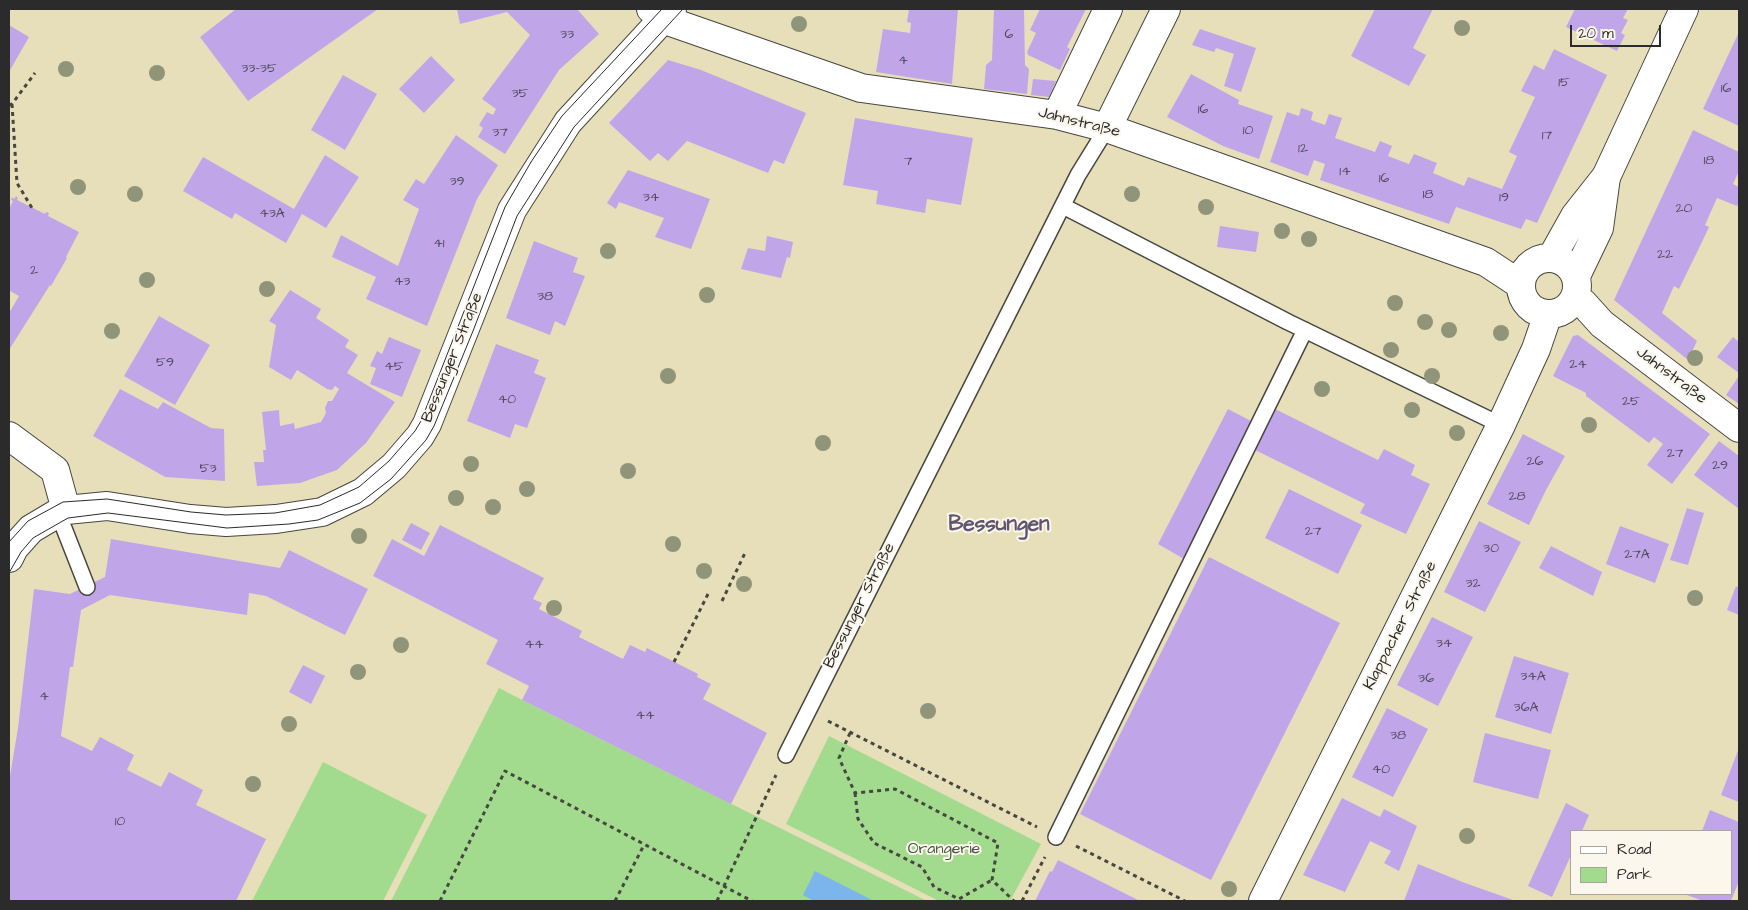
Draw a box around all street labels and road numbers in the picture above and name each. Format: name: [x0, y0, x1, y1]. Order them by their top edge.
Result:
street label: Jahnstraße: [1036, 104, 1122, 142]
street label: Bessunger Straße: [418, 290, 488, 426]
street label: Jahnstraße: [1632, 343, 1710, 409]
street label: Bessunger Straße: [820, 540, 900, 672]
street label: Klappacher Straße: [1360, 558, 1442, 694]

